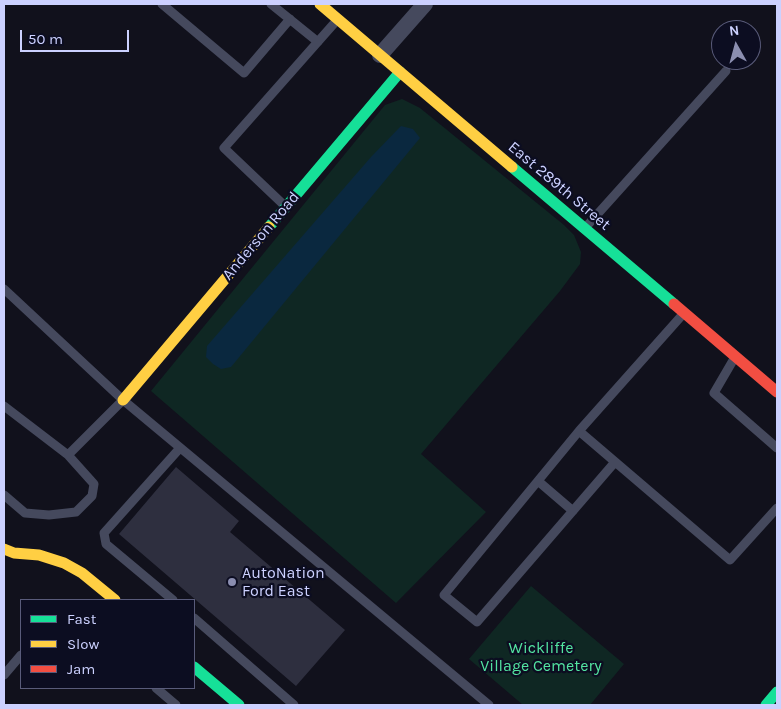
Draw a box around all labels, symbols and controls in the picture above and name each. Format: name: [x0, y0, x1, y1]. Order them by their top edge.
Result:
scale bar: [22, 20, 131, 52]
north arrow: [711, 20, 761, 70]
text: N: [728, 22, 740, 40]
text: 50 m: [28, 30, 63, 48]
street label: East 289th Street: [504, 138, 614, 234]
street label: Anderson Road: [218, 188, 304, 284]
place label: AutoNation Ford East: [242, 563, 325, 601]
marker: AutoNation Ford East: [226, 576, 238, 588]
legend: [20, 599, 195, 689]
text: Fast: [67, 610, 96, 628]
text: Slow: [67, 635, 99, 653]
park label: Wickliffe Village Cemetery: [480, 638, 602, 676]
text: Jam: [67, 660, 95, 678]

